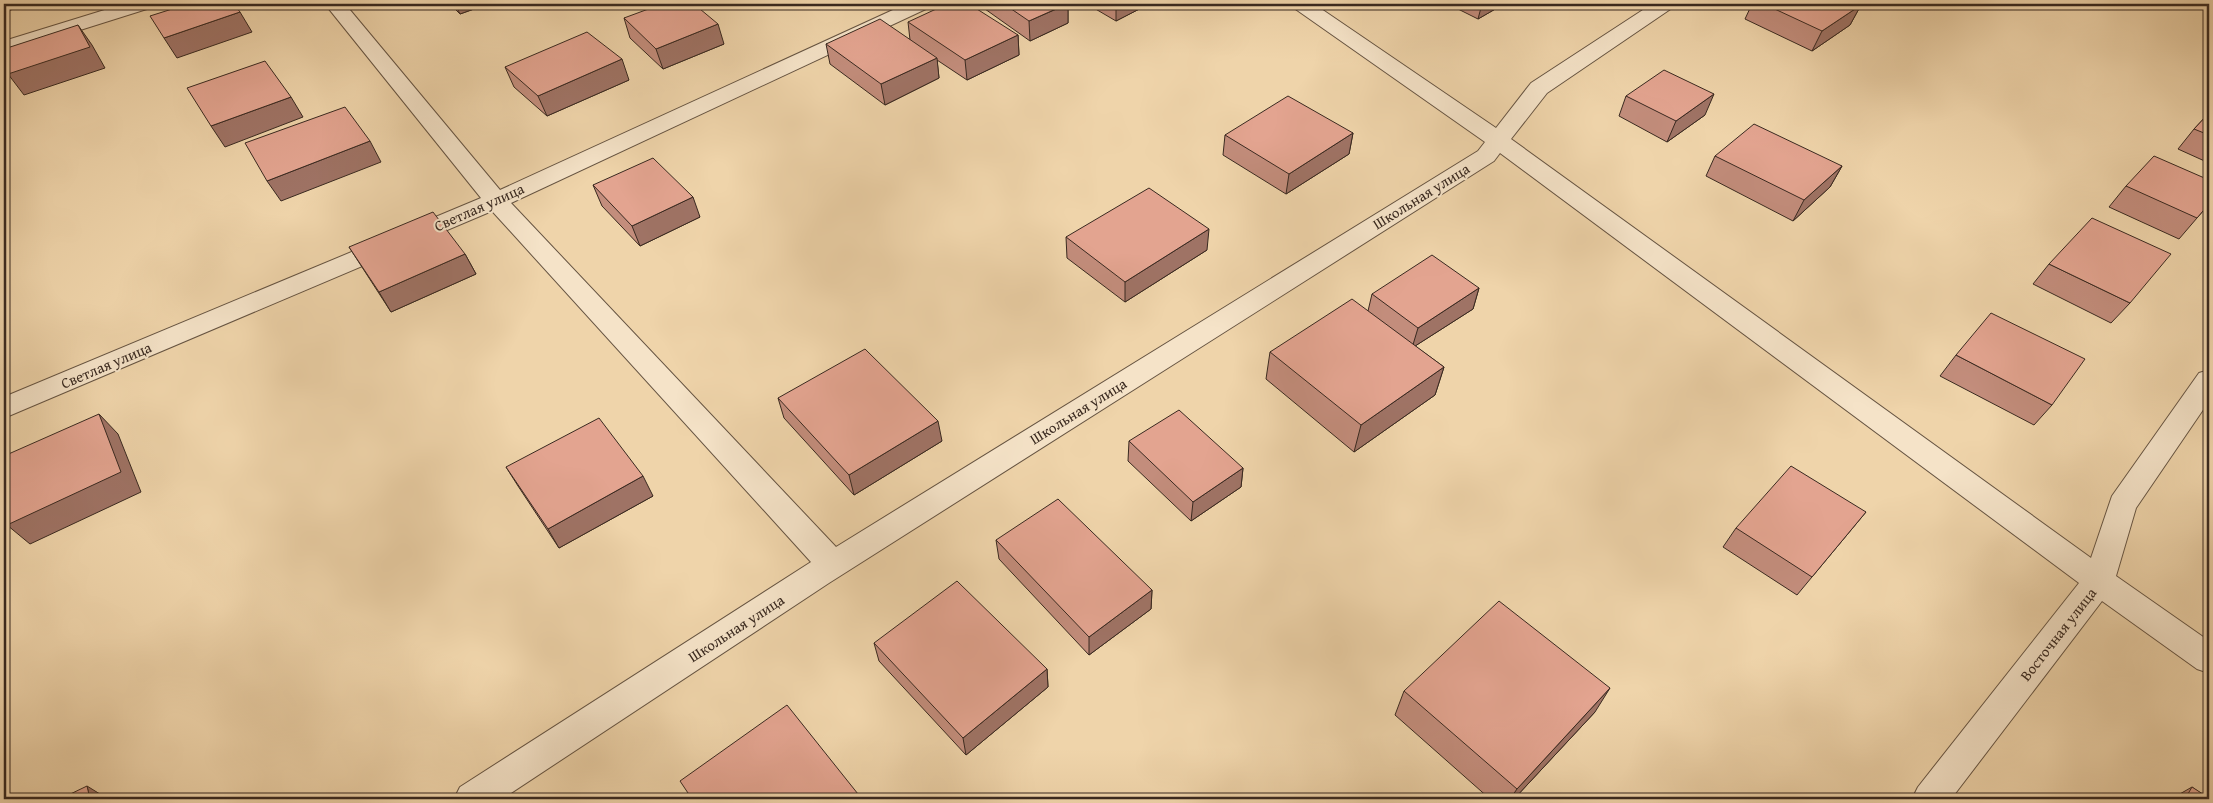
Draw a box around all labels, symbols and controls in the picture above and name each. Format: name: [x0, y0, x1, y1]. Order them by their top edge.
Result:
street label: Школьная улица: [1369, 157, 1474, 234]
street label: Светлая улица: [431, 177, 528, 236]
street label: Светлая улица: [57, 336, 155, 394]
street label: Школьная улица: [1026, 372, 1131, 449]
street label: Восточная улица: [2015, 582, 2102, 685]
street label: Школьная улица: [684, 589, 789, 667]

